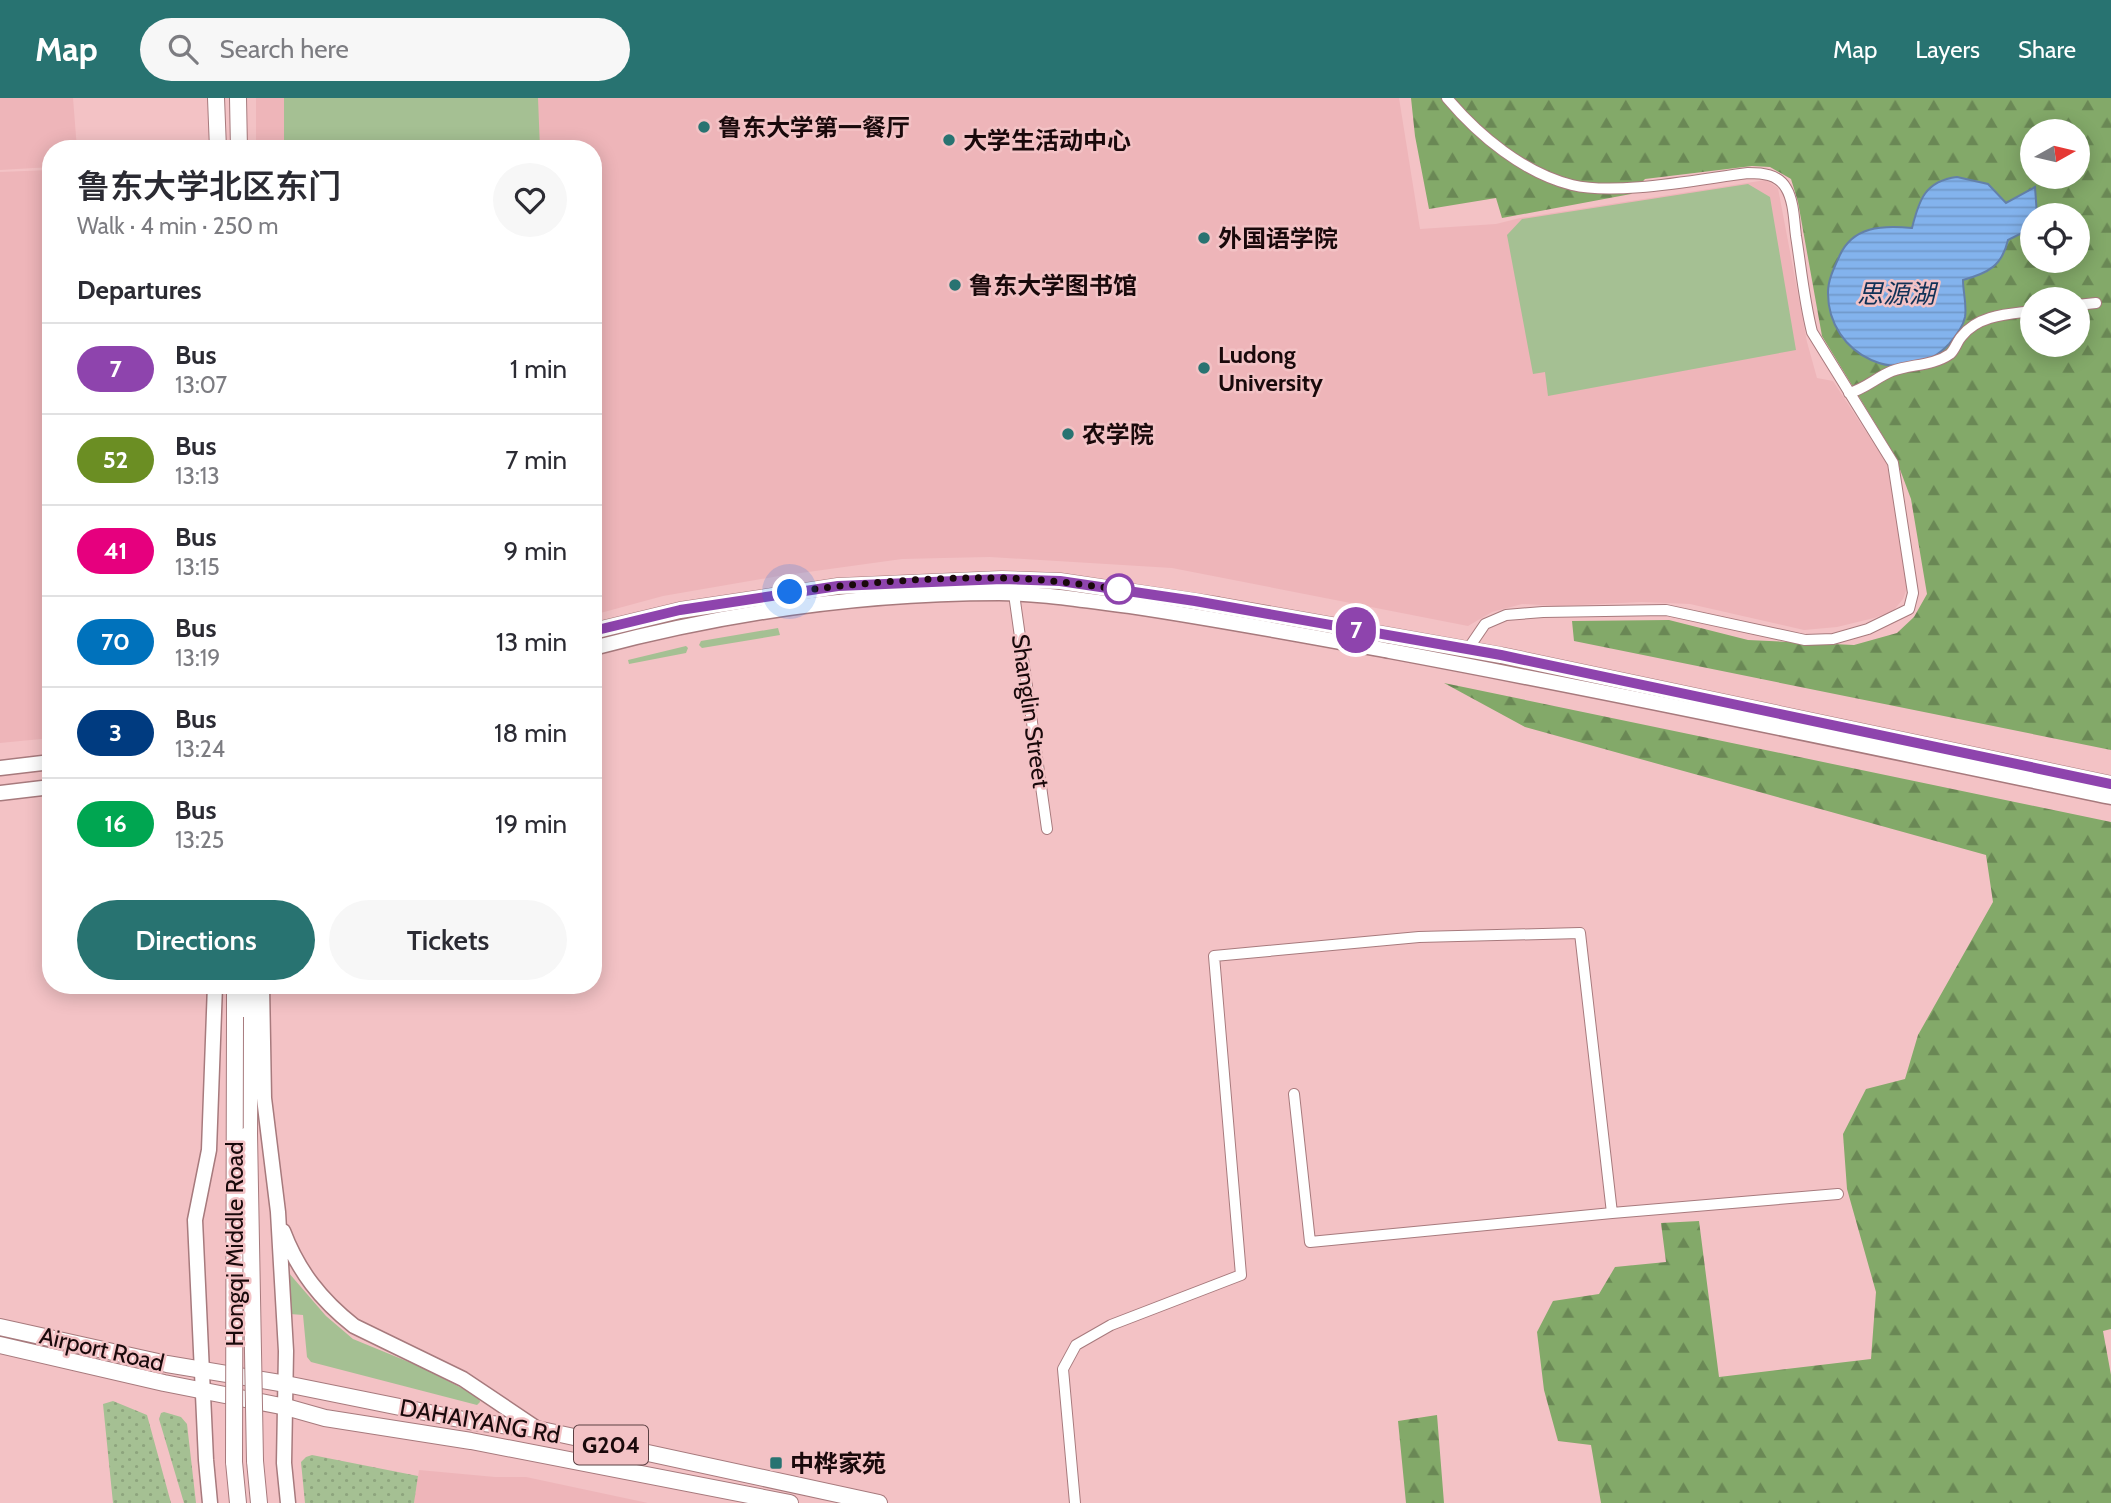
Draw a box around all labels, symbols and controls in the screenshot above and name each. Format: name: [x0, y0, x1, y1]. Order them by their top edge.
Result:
search box: [140, 18, 630, 81]
text: Map: [35, 29, 98, 69]
icon: search: [164, 30, 202, 68]
text: Search here: [220, 33, 349, 65]
text: Map: [1833, 35, 1877, 64]
text: Layers: [1915, 35, 1980, 64]
text: Share: [2018, 35, 2076, 64]
place label: 鲁东大学第一餐厅: [718, 113, 910, 142]
marker: 鲁东大学第一餐厅: [696, 119, 712, 135]
north arrow: [2020, 119, 2090, 189]
map controls: [2020, 119, 2090, 357]
place label: 大学生活动中心: [963, 126, 1131, 155]
marker: 大学生活动中心: [941, 132, 957, 148]
button: heart: [493, 163, 567, 237]
text: 鲁东大学北区东门: [77, 166, 341, 206]
button: locate: [2020, 203, 2090, 273]
text: Walk · 4 min · 250 m: [77, 212, 279, 240]
place label: 外国语学院: [1218, 224, 1338, 253]
marker: 外国语学院: [1196, 230, 1212, 246]
place label: 鲁东大学图书馆: [969, 271, 1137, 300]
text: Departures: [77, 274, 201, 306]
marker: 鲁东大学图书馆: [947, 277, 963, 293]
water label: 思源湖: [1857, 278, 1939, 310]
button: layers: [2020, 287, 2090, 357]
text: Bus: [175, 339, 216, 371]
place label: Ludong University: [1218, 340, 1323, 397]
text: 1 min: [510, 353, 567, 385]
text: 7: [109, 354, 122, 383]
marker: Ludong University: [1196, 360, 1212, 376]
text: 13:07: [175, 371, 227, 399]
place label: 农学院: [1082, 420, 1154, 449]
marker: 农学院: [1060, 426, 1076, 442]
text: Bus: [175, 430, 216, 462]
text: 7 min: [505, 444, 567, 476]
text: 52: [103, 445, 128, 474]
text: 13:13: [175, 462, 220, 490]
text: Bus: [175, 521, 216, 553]
text: 9 min: [504, 535, 567, 567]
text: 41: [104, 536, 127, 565]
text: 13:15: [175, 553, 220, 581]
your location: [772, 574, 807, 609]
unlabelled marker: [1104, 574, 1134, 604]
line badge: 7: [1333, 607, 1379, 653]
text: Bus: [175, 612, 216, 644]
text: 7: [1350, 615, 1362, 644]
text: 13 min: [496, 626, 567, 658]
text: 70: [101, 627, 130, 656]
street label: Shanglin Street: [1006, 632, 1056, 790]
text: 13:19: [175, 644, 220, 672]
text: Bus: [175, 703, 216, 735]
text: 18 min: [494, 717, 567, 749]
text: 3: [109, 718, 122, 747]
text: 13:24: [175, 735, 225, 763]
text: Bus: [175, 794, 216, 826]
text: 19 min: [495, 808, 567, 840]
text: 16: [104, 809, 127, 838]
text: 13:25: [175, 826, 224, 854]
button: Directions: [77, 900, 315, 980]
button: Tickets: [329, 900, 567, 980]
street label: Hongqi Middle Road: [220, 1141, 249, 1347]
street label: Airport Road: [37, 1321, 167, 1377]
street label: DAHAIYANG Rd: [398, 1393, 562, 1449]
road number: G204: [574, 1426, 648, 1464]
place label: 中桦家苑: [790, 1449, 886, 1478]
marker: 中桦家苑: [768, 1455, 784, 1471]

